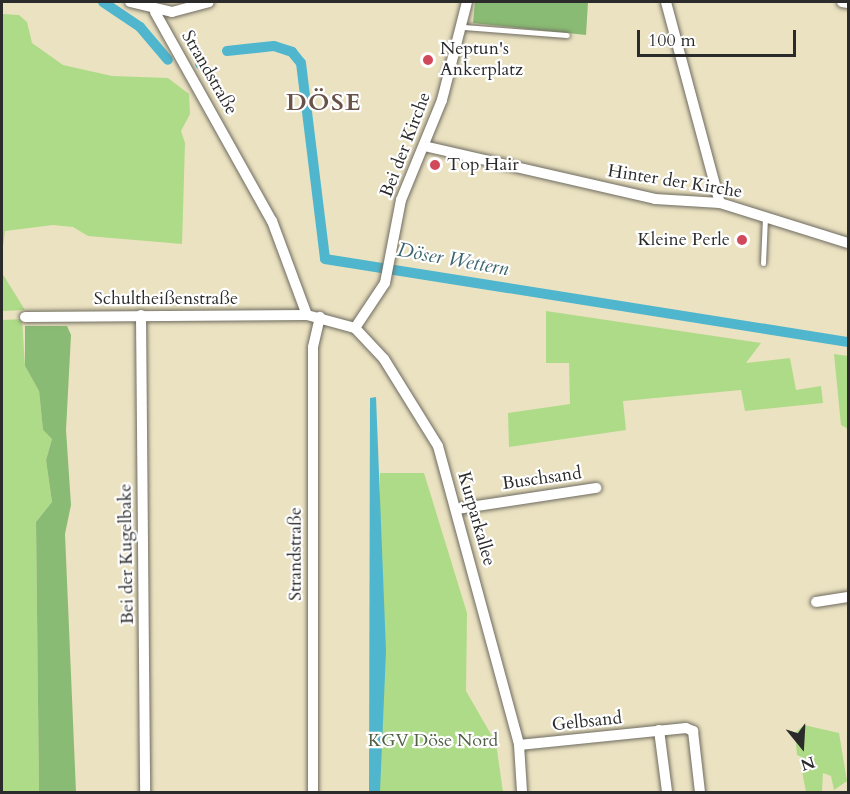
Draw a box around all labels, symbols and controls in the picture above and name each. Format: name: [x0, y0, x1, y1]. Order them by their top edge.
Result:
scale bar: [640, 18, 799, 56]
street label: Strandstraße: [176, 27, 242, 119]
text: 100 m: [648, 28, 696, 53]
place label: Neptun's Ankerplatz: [440, 39, 523, 82]
marker: Neptun's Ankerplatz: [421, 53, 435, 67]
district label: DÖSE: [286, 89, 362, 117]
street label: Bei der Kirche: [376, 89, 436, 201]
place label: Top Hair: [447, 154, 519, 176]
marker: Top Hair: [428, 158, 442, 172]
street label: Hinter der Kirche: [606, 161, 744, 203]
place label: Kleine Perle: [637, 229, 730, 251]
marker: Kleine Perle: [735, 233, 749, 247]
water label: Döser Wettern: [395, 237, 511, 281]
street label: Schultheißenstraße: [94, 288, 238, 310]
street label: Buschsand: [501, 463, 583, 495]
street label: Kurparkallee: [452, 470, 500, 568]
street label: Bei der Kugelbake: [115, 483, 139, 625]
street label: Strandstraße: [285, 507, 307, 601]
street label: Gelbsand: [551, 708, 623, 736]
north arrow: [772, 716, 832, 776]
park label: KGV Döse Nord: [368, 730, 498, 752]
text: N: [798, 751, 818, 776]

